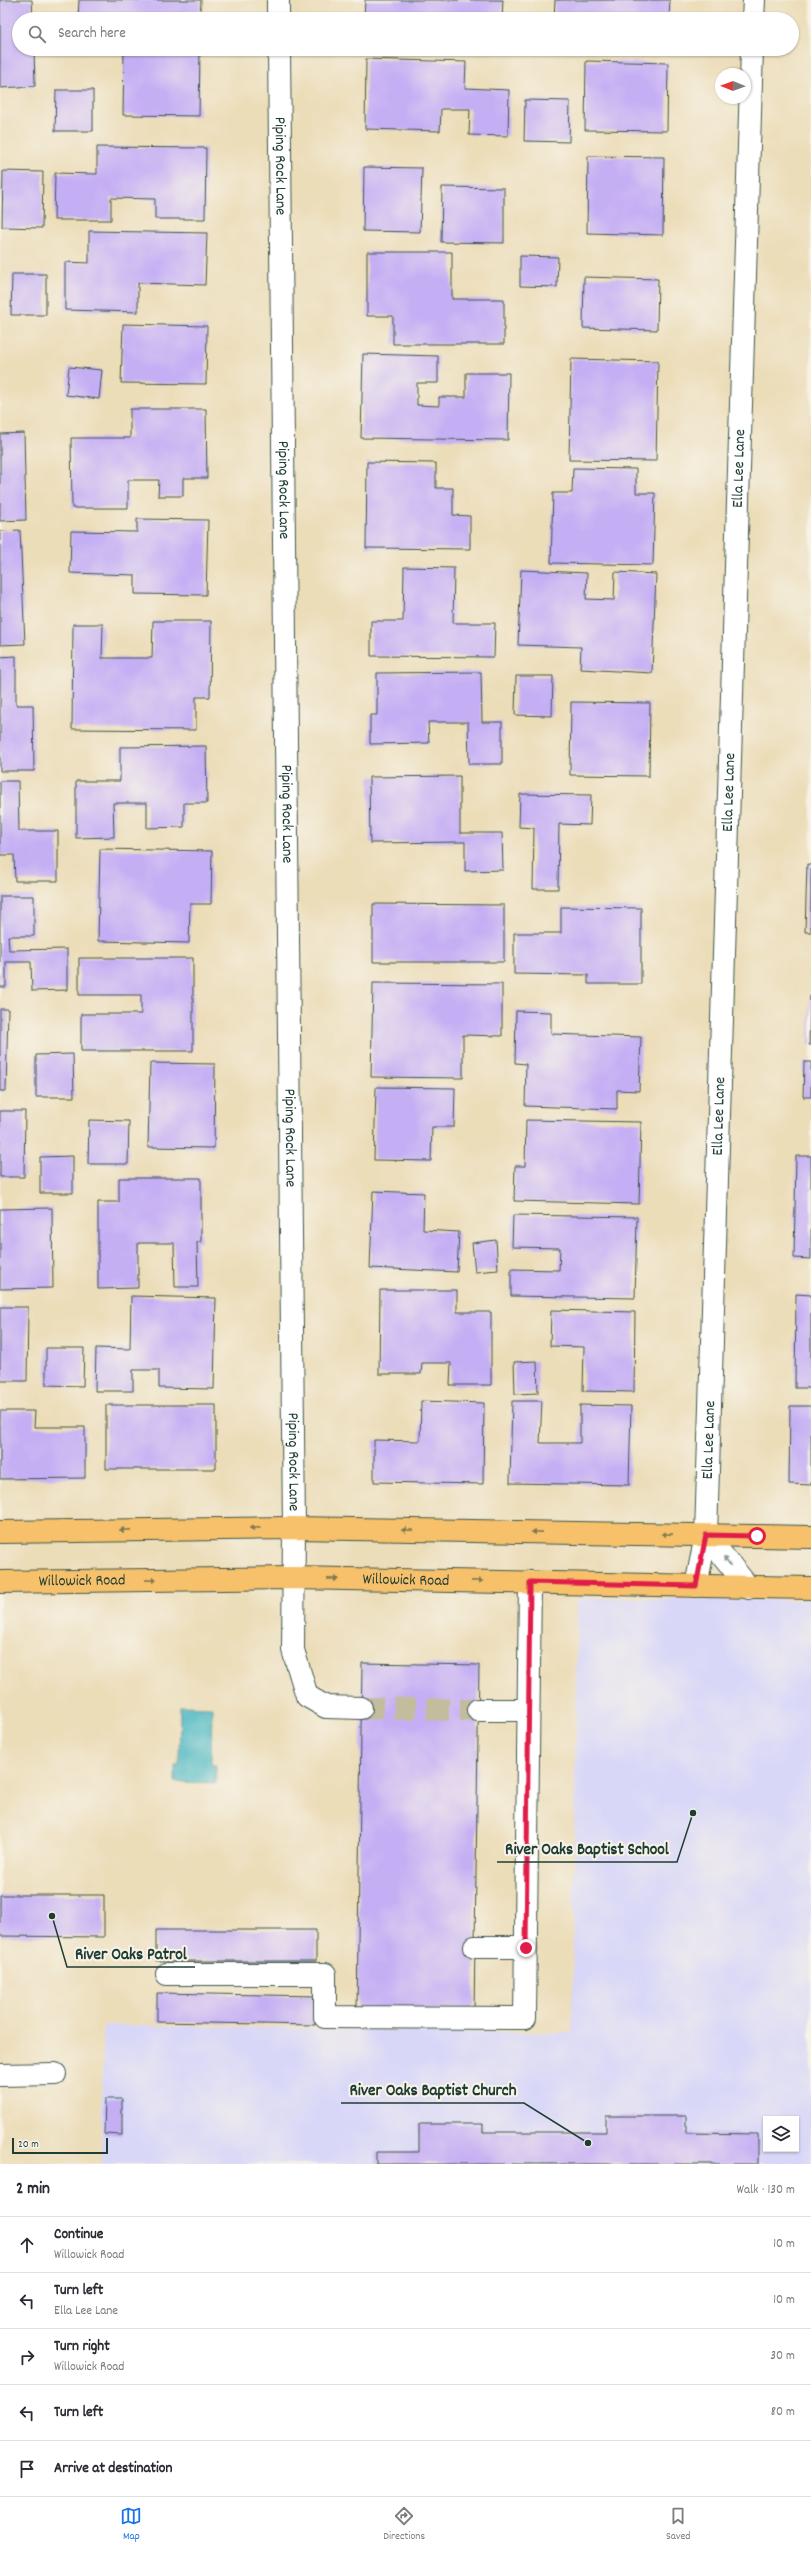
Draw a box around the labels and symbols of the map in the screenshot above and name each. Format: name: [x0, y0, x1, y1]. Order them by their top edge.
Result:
north arrow: [715, 68, 751, 104]
street label: Piping Rock Lane: [268, 117, 292, 215]
street label: Ella Lee Lane: [726, 429, 752, 508]
street label: Piping Rock Lane: [271, 440, 295, 539]
street label: Ella Lee Lane: [716, 753, 742, 832]
street label: Piping Rock Lane: [275, 764, 299, 863]
street label: Ella Lee Lane: [706, 1076, 732, 1156]
street label: Piping Rock Lane: [278, 1088, 302, 1187]
street label: Ella Lee Lane: [696, 1400, 722, 1480]
street label: Piping Rock Lane: [281, 1412, 305, 1511]
one-way arrow: [248, 1525, 261, 1531]
one-way arrow: [118, 1527, 131, 1533]
one-way arrow: [400, 1527, 413, 1533]
route start: [748, 1527, 766, 1545]
one-way arrow: [530, 1529, 543, 1535]
one-way arrow: [660, 1531, 673, 1537]
one-way arrow: [723, 1556, 732, 1567]
street label: Willowick Road: [362, 1568, 450, 1593]
street label: Willowick Road: [38, 1569, 126, 1593]
one-way arrow: [327, 1576, 340, 1582]
one-way arrow: [145, 1577, 158, 1583]
one-way arrow: [471, 1578, 484, 1584]
callout: River Oaks Baptist School: [497, 1833, 677, 1862]
text: River Oaks Baptist School: [505, 1839, 670, 1863]
callout: River Oaks Patrol: [67, 1938, 195, 1967]
route end: [517, 1939, 535, 1957]
text: River Oaks Patrol: [75, 1944, 188, 1968]
callout: River Oaks Baptist Church: [341, 2074, 524, 2103]
text: River Oaks Baptist Church: [350, 2080, 517, 2104]
scale bar: [12, 2136, 108, 2155]

